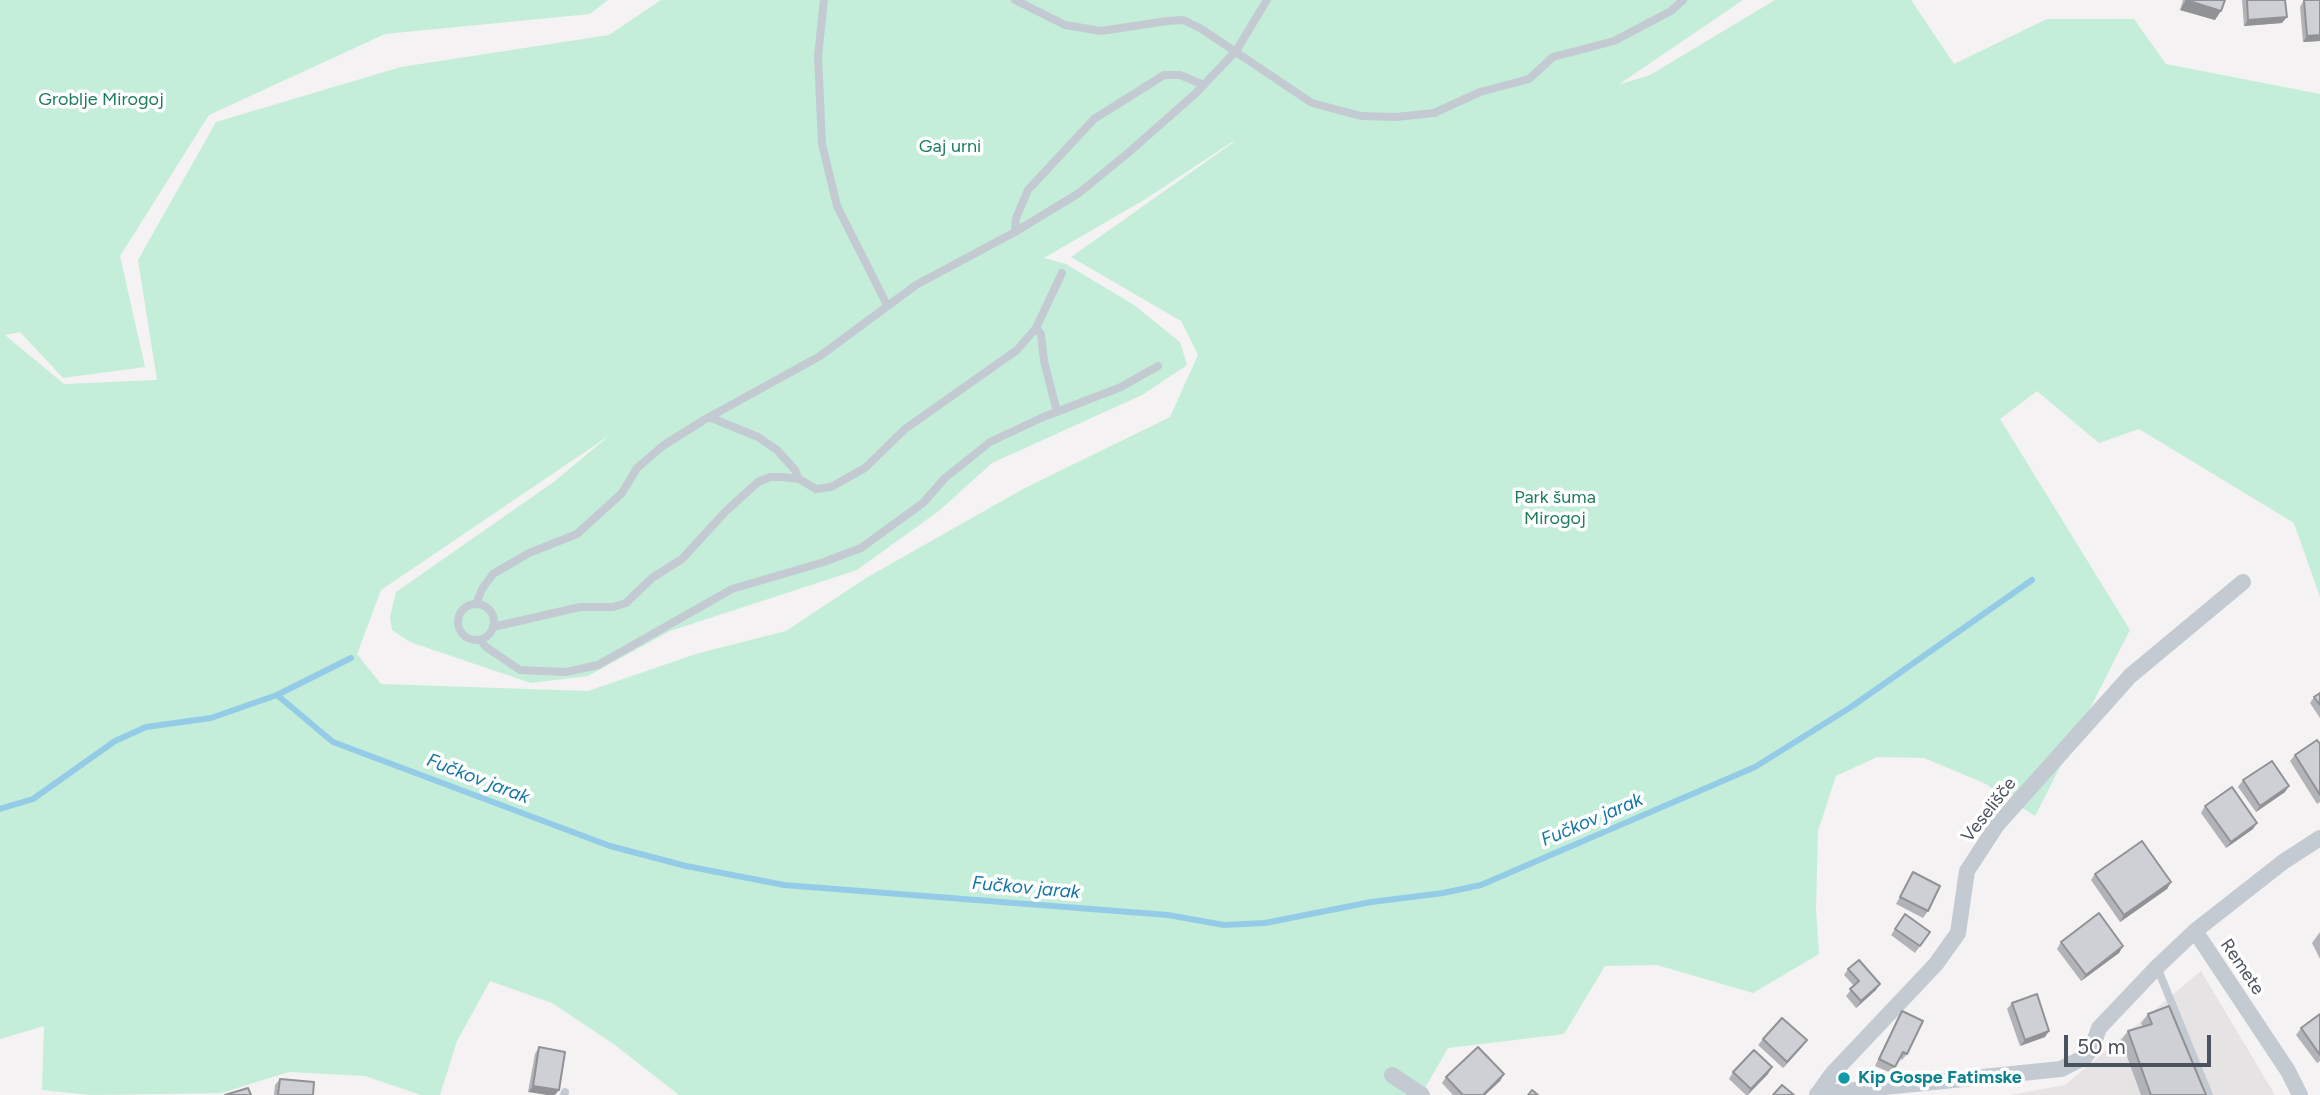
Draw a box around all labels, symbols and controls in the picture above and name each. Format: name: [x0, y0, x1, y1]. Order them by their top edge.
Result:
park label: Groblje Mirogoj: [38, 89, 164, 111]
park label: Gaj urni: [919, 136, 981, 158]
park label: Park šuma Mirogoj: [1514, 487, 1596, 530]
water label: Fučkov jarak: [423, 749, 533, 809]
street label: Veselišče: [1957, 773, 2021, 847]
water label: Fučkov jarak: [1538, 788, 1646, 852]
water label: Fučkov jarak: [971, 872, 1081, 904]
street label: Remete: [2215, 935, 2269, 999]
scale bar: [2068, 1021, 2215, 1066]
text: 50 m: [2077, 1034, 2126, 1059]
place label: Kip Gospe Fatimske: [1858, 1067, 2022, 1089]
marker: Kip Gospe Fatimske: [1836, 1070, 1852, 1086]

